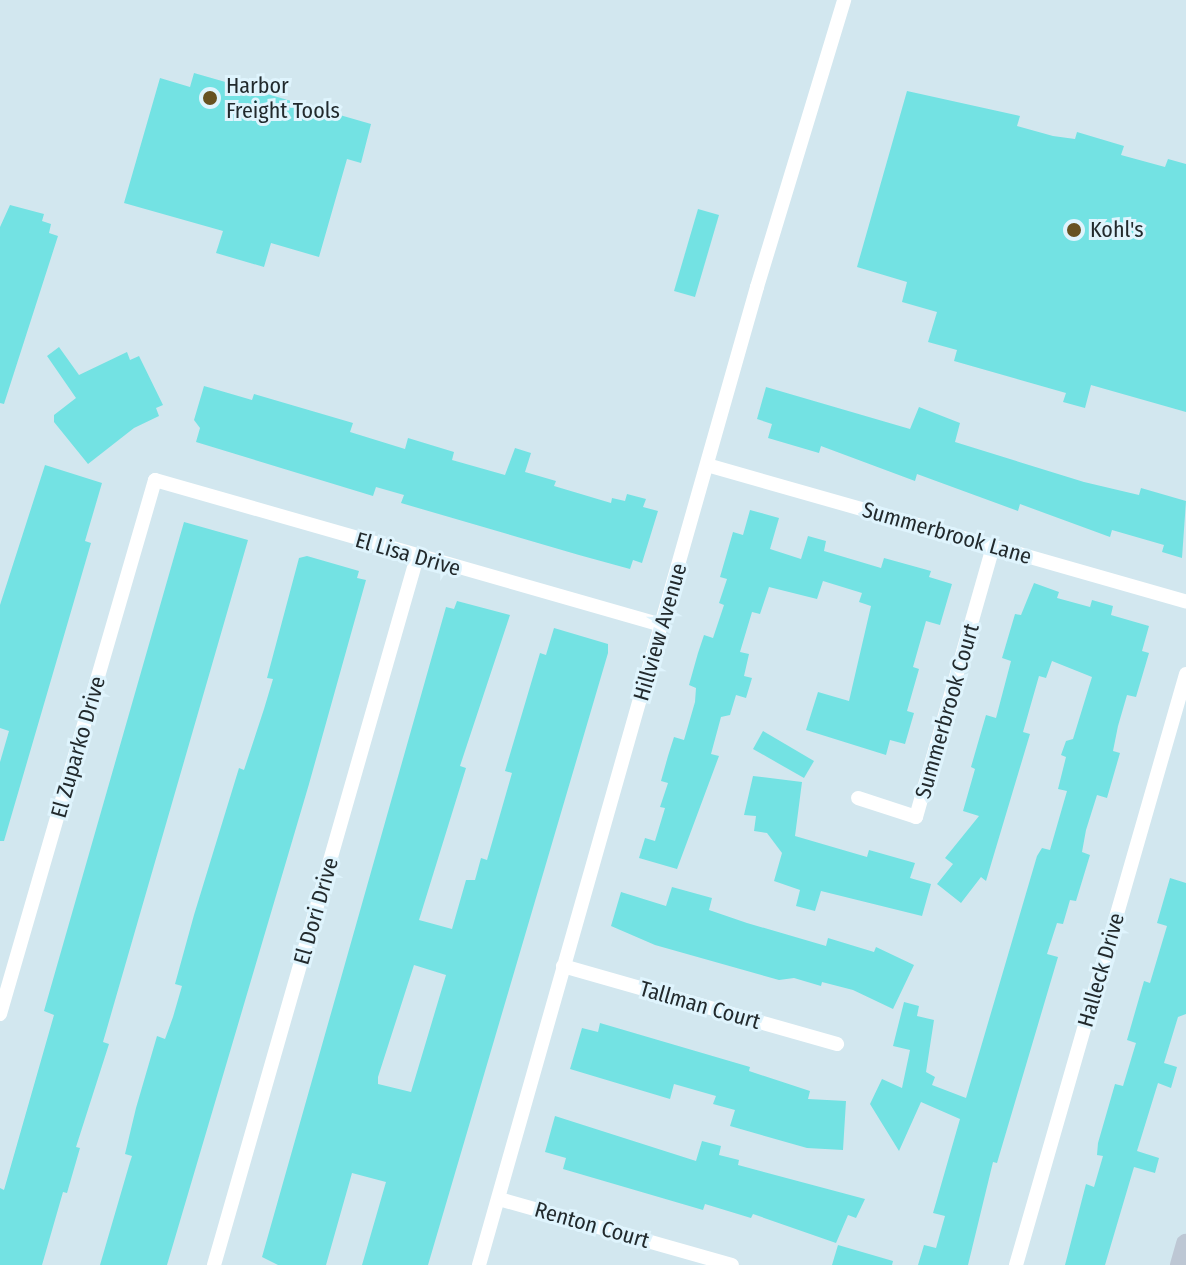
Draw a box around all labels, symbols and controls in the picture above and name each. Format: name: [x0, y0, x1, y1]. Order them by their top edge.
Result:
place label: Harbor Freight Tools: [226, 72, 340, 124]
marker: Harbor Freight Tools: [201, 89, 219, 107]
place label: Kohl's: [1090, 217, 1144, 243]
marker: Kohl's: [1065, 221, 1083, 239]
street label: Summerbrook Lane: [859, 496, 1035, 570]
street label: El Lisa Drive: [352, 526, 464, 582]
street label: Hillview Avenue: [628, 560, 692, 704]
street label: Summerbrook Court: [909, 620, 985, 802]
street label: El Zuparko Drive: [45, 673, 111, 821]
street label: El Dori Drive: [288, 854, 344, 968]
street label: Halleck Drive: [1072, 910, 1130, 1030]
street label: Tallman Court: [637, 975, 763, 1035]
street label: Renton Court: [532, 1196, 652, 1254]

